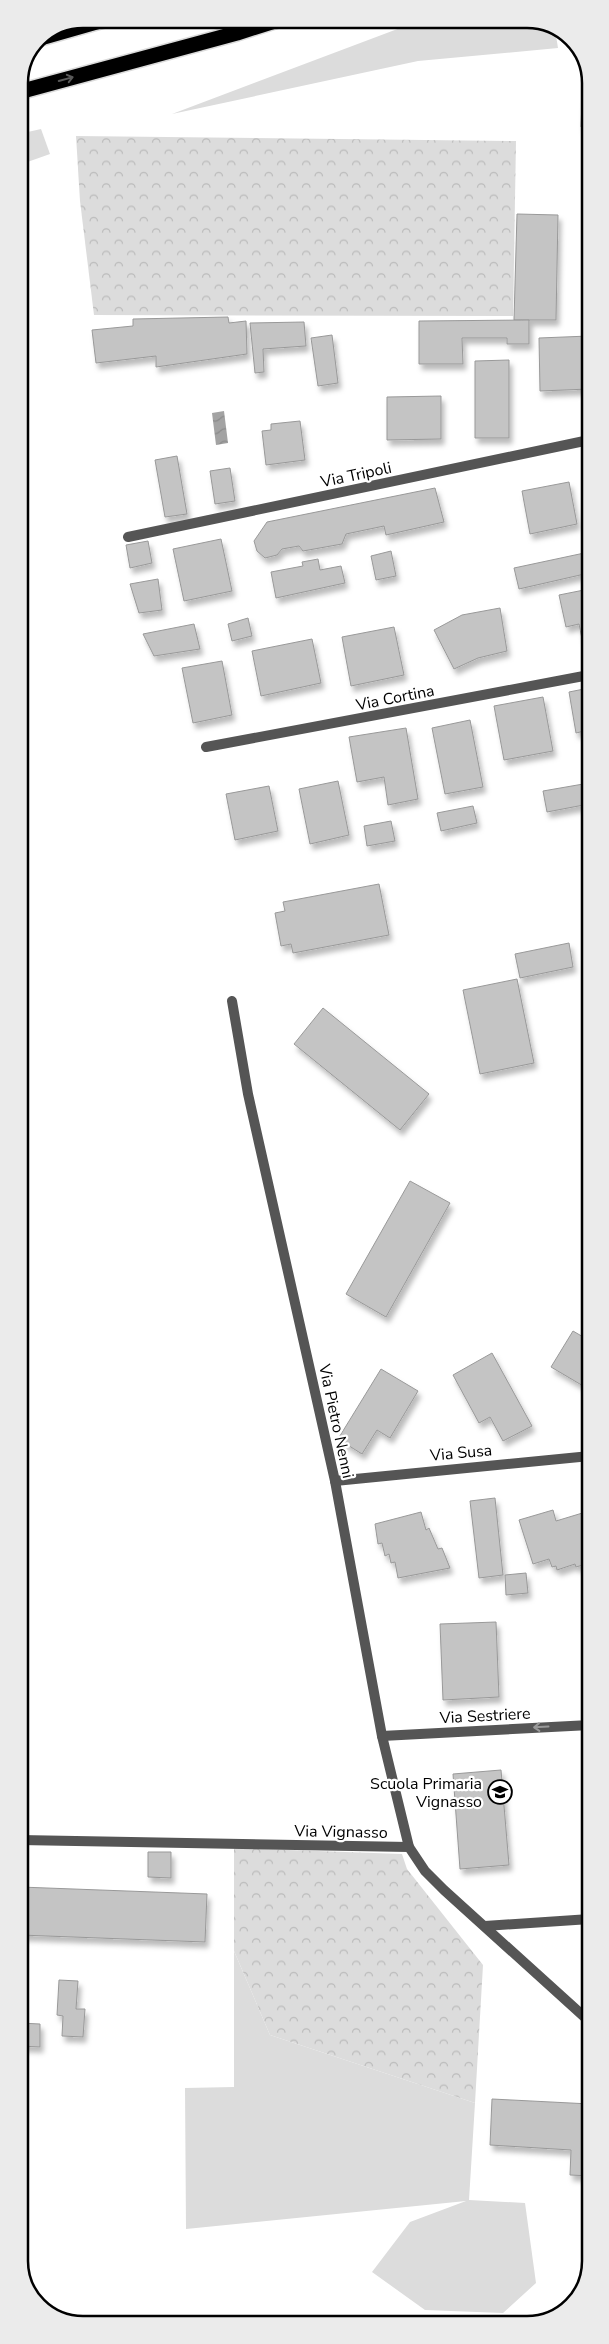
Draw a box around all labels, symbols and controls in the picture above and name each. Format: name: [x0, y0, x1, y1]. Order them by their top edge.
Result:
one-way arrow: [57, 74, 73, 84]
street label: Via Tripoli: [318, 457, 394, 493]
street label: Via Cortina: [353, 680, 436, 717]
street label: Via Pietro Nenni: [313, 1361, 359, 1480]
street label: Via Susa: [428, 1439, 493, 1467]
street label: Via Sestriere: [438, 1703, 531, 1729]
one-way arrow: [534, 1723, 550, 1732]
place label: Scuola Primaria Vignasso: [370, 1773, 482, 1813]
school or university icon: Scuola Primaria Vignasso: [487, 1779, 513, 1805]
street label: Via Vignasso: [293, 1820, 388, 1844]

